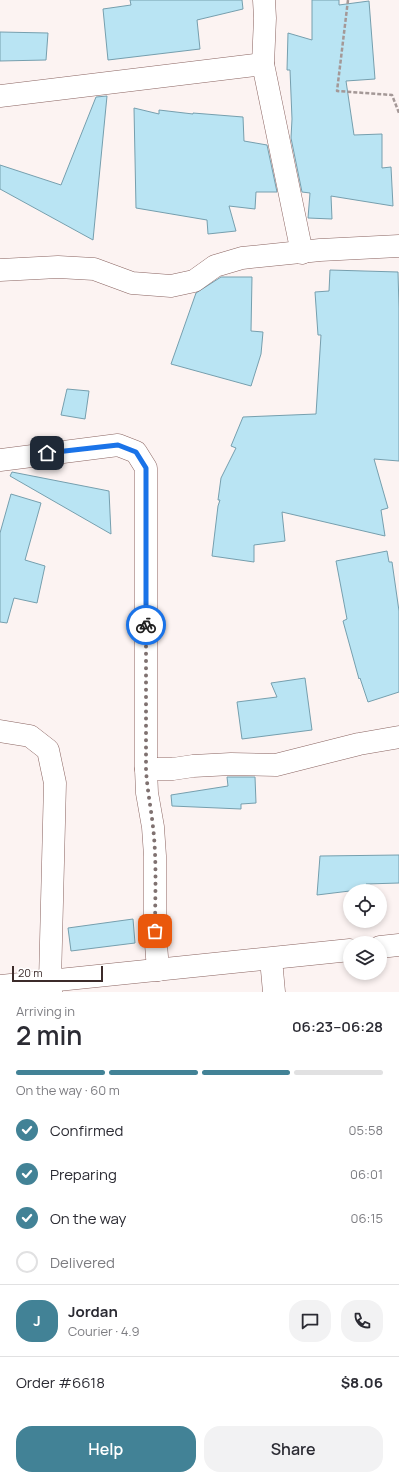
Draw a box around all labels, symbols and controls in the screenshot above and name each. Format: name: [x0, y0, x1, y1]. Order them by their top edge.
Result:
pin: [30, 436, 64, 470]
icon: home: [36, 442, 58, 464]
courier: [126, 605, 166, 645]
icon: bike: [135, 614, 157, 636]
map controls: [343, 884, 387, 980]
button: locate: [343, 884, 387, 928]
pin: [138, 914, 172, 948]
icon: bag: [144, 920, 166, 942]
button: layers: [343, 936, 387, 980]
scale bar: [12, 964, 103, 983]
text: 20 m: [18, 965, 43, 980]
text: Arriving in: [16, 1002, 75, 1020]
text: 06:23–06:28: [292, 1016, 383, 1037]
text: 2 min: [16, 1017, 82, 1053]
text: On the way · 60 m: [16, 1081, 120, 1099]
icon: check: [16, 1119, 38, 1141]
text: Confirmed: [50, 1120, 123, 1141]
text: 05:58: [349, 1121, 383, 1139]
icon: check: [16, 1163, 38, 1185]
text: Preparing: [50, 1164, 117, 1185]
text: 06:01: [350, 1165, 383, 1183]
icon: check: [16, 1207, 38, 1229]
text: On the way: [50, 1208, 126, 1229]
text: 06:15: [351, 1209, 383, 1227]
text: Delivered: [50, 1252, 115, 1273]
button: chat: [289, 1300, 331, 1342]
button: phone: [341, 1300, 383, 1342]
text: Jordan: [68, 1301, 118, 1322]
text: J: [33, 1310, 41, 1331]
text: Courier · 4.9: [68, 1322, 140, 1340]
text: Order #6618: [16, 1372, 105, 1393]
text: $8.06: [341, 1372, 383, 1393]
button: Help: [16, 1426, 196, 1472]
button: Share: [204, 1426, 383, 1472]

